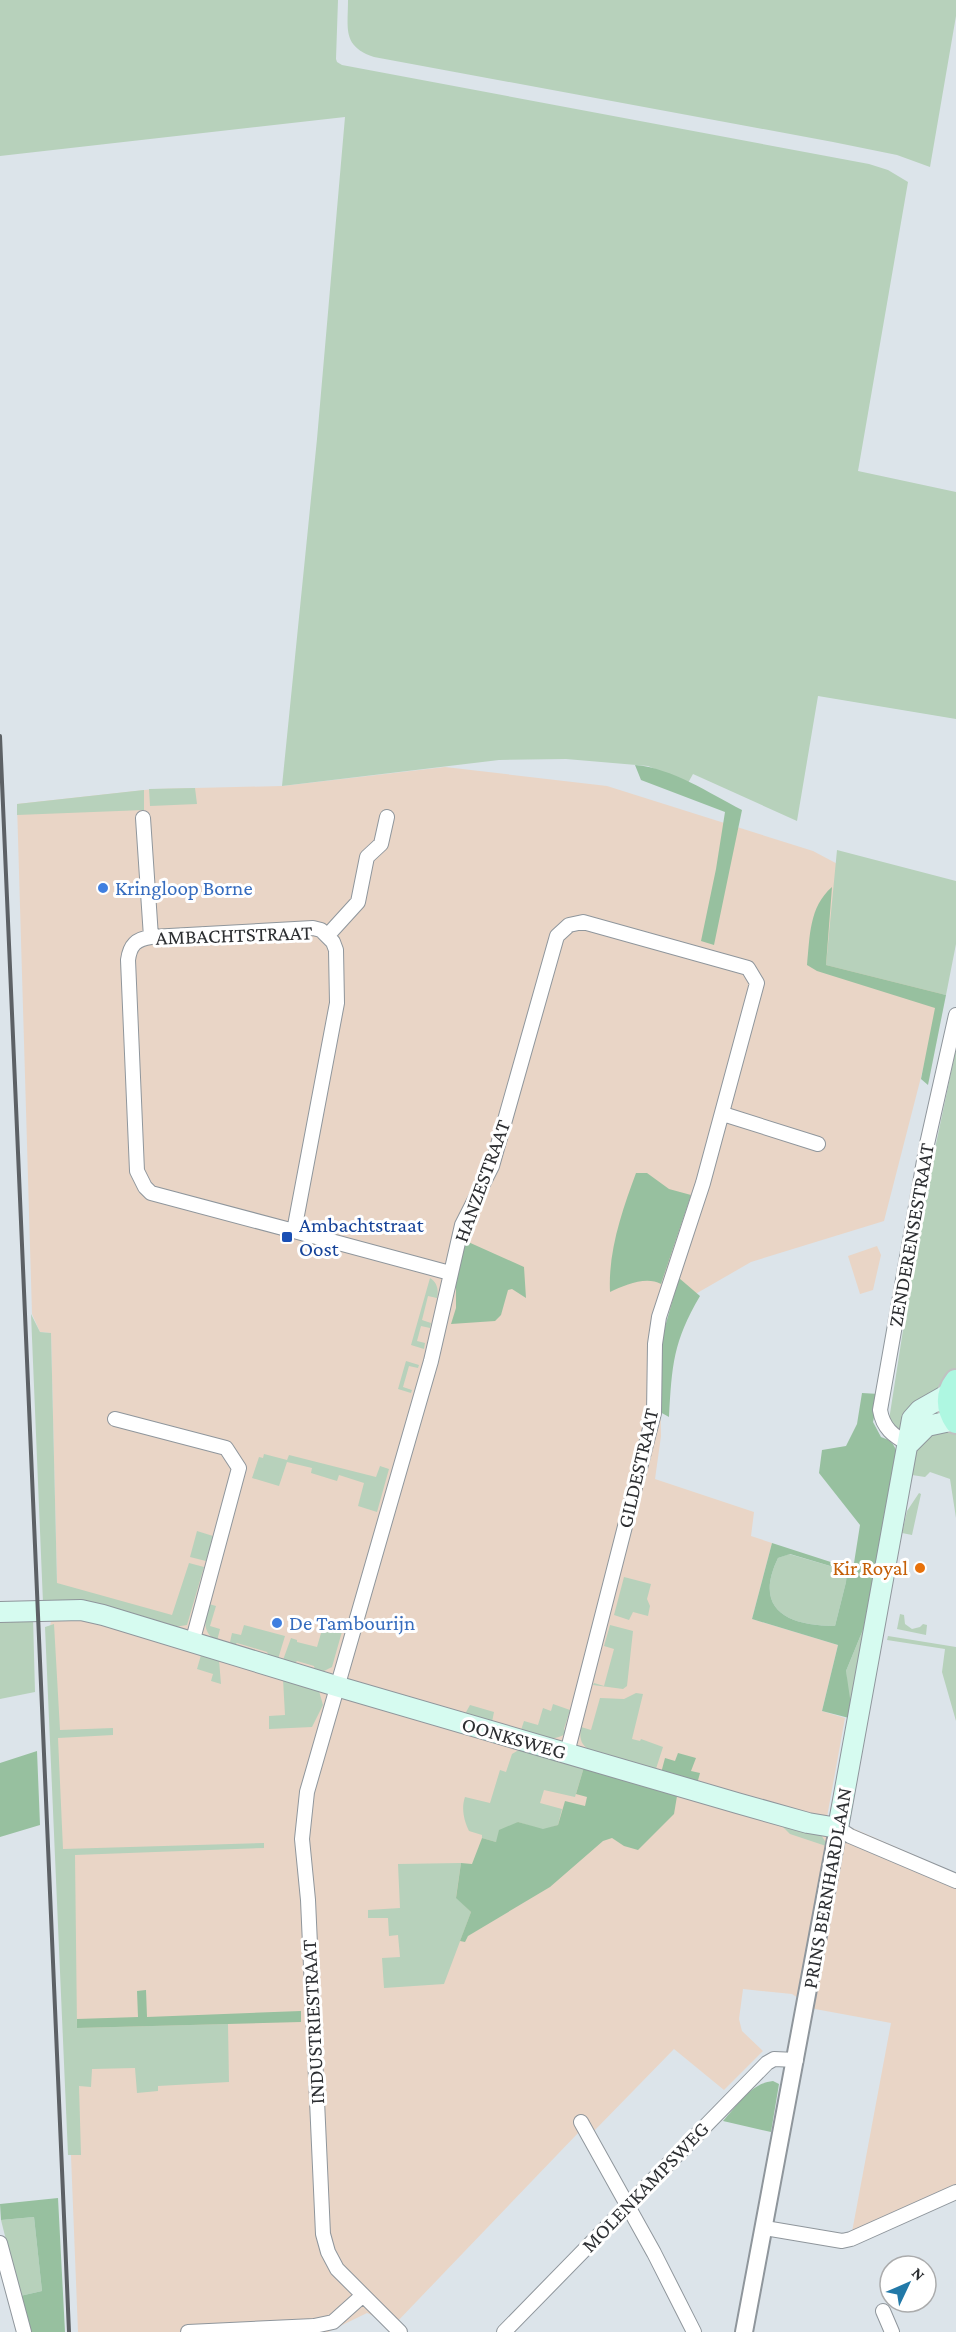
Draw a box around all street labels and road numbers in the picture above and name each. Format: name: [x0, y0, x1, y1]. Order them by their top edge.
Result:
street label: AMBACHTSTRAAT: [155, 920, 313, 950]
street label: HANZESTRAAT: [449, 1116, 515, 1246]
street label: ZENDERENSESTRAAT: [883, 1141, 939, 1329]
street label: GILDESTRAAT: [613, 1405, 664, 1530]
street label: OONKSWEG: [459, 1712, 569, 1764]
street label: PRINS BERNHARDLAAN: [797, 1785, 857, 1991]
street label: INDUSTRIESTRAAT: [297, 1938, 329, 2105]
street label: MOLENKAMPSWEG: [577, 2117, 713, 2257]

